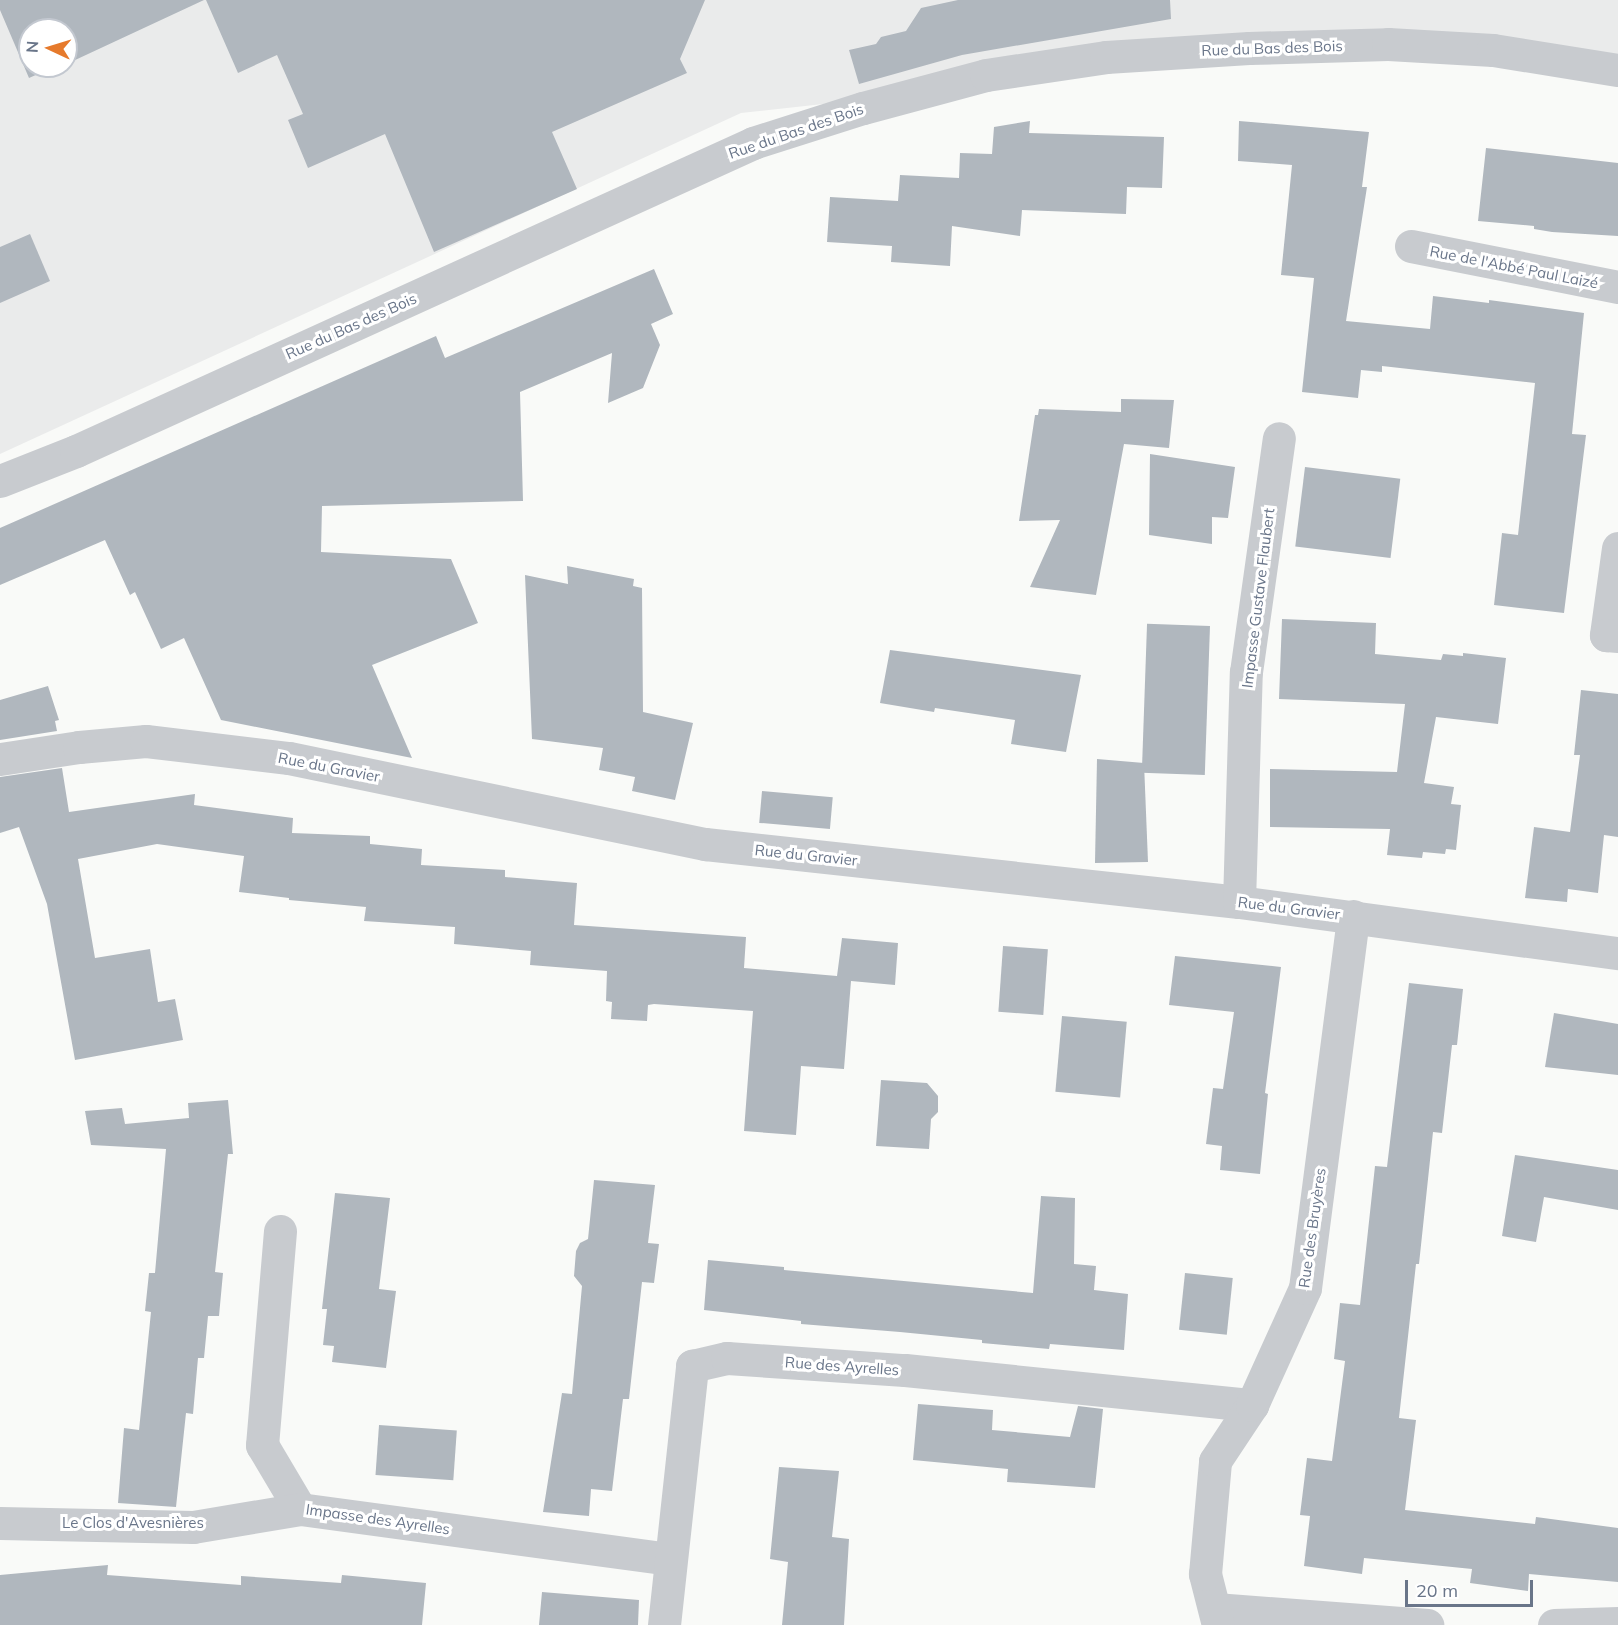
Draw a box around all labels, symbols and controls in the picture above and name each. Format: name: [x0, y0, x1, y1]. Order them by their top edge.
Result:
north arrow: [18, 18, 78, 78]
street label: Rue du Bas des Bois: [1201, 37, 1343, 59]
text: N: [22, 40, 42, 54]
street label: Rue du Bas des Bois: [726, 99, 866, 163]
street label: Rue de l'Abbé Paul Laizé: [1428, 242, 1600, 292]
street label: Rue du Bas des Bois: [283, 289, 419, 363]
street label: Impasse Gustave Flaubert: [1238, 507, 1278, 689]
street label: Rue du Gravier: [277, 748, 381, 786]
street label: Rue du Gravier: [754, 841, 858, 869]
street label: Rue du Gravier: [1237, 893, 1341, 923]
street label: Rue des Bruyères: [1295, 1167, 1329, 1289]
street label: Rue des Ayrelles: [784, 1353, 900, 1379]
street label: Impasse des Ayrelles: [305, 1500, 451, 1538]
street label: Le Clos d'Avesnières: [62, 1514, 204, 1532]
scale bar: [1408, 1568, 1536, 1606]
text: 20 m: [1416, 1579, 1458, 1602]

